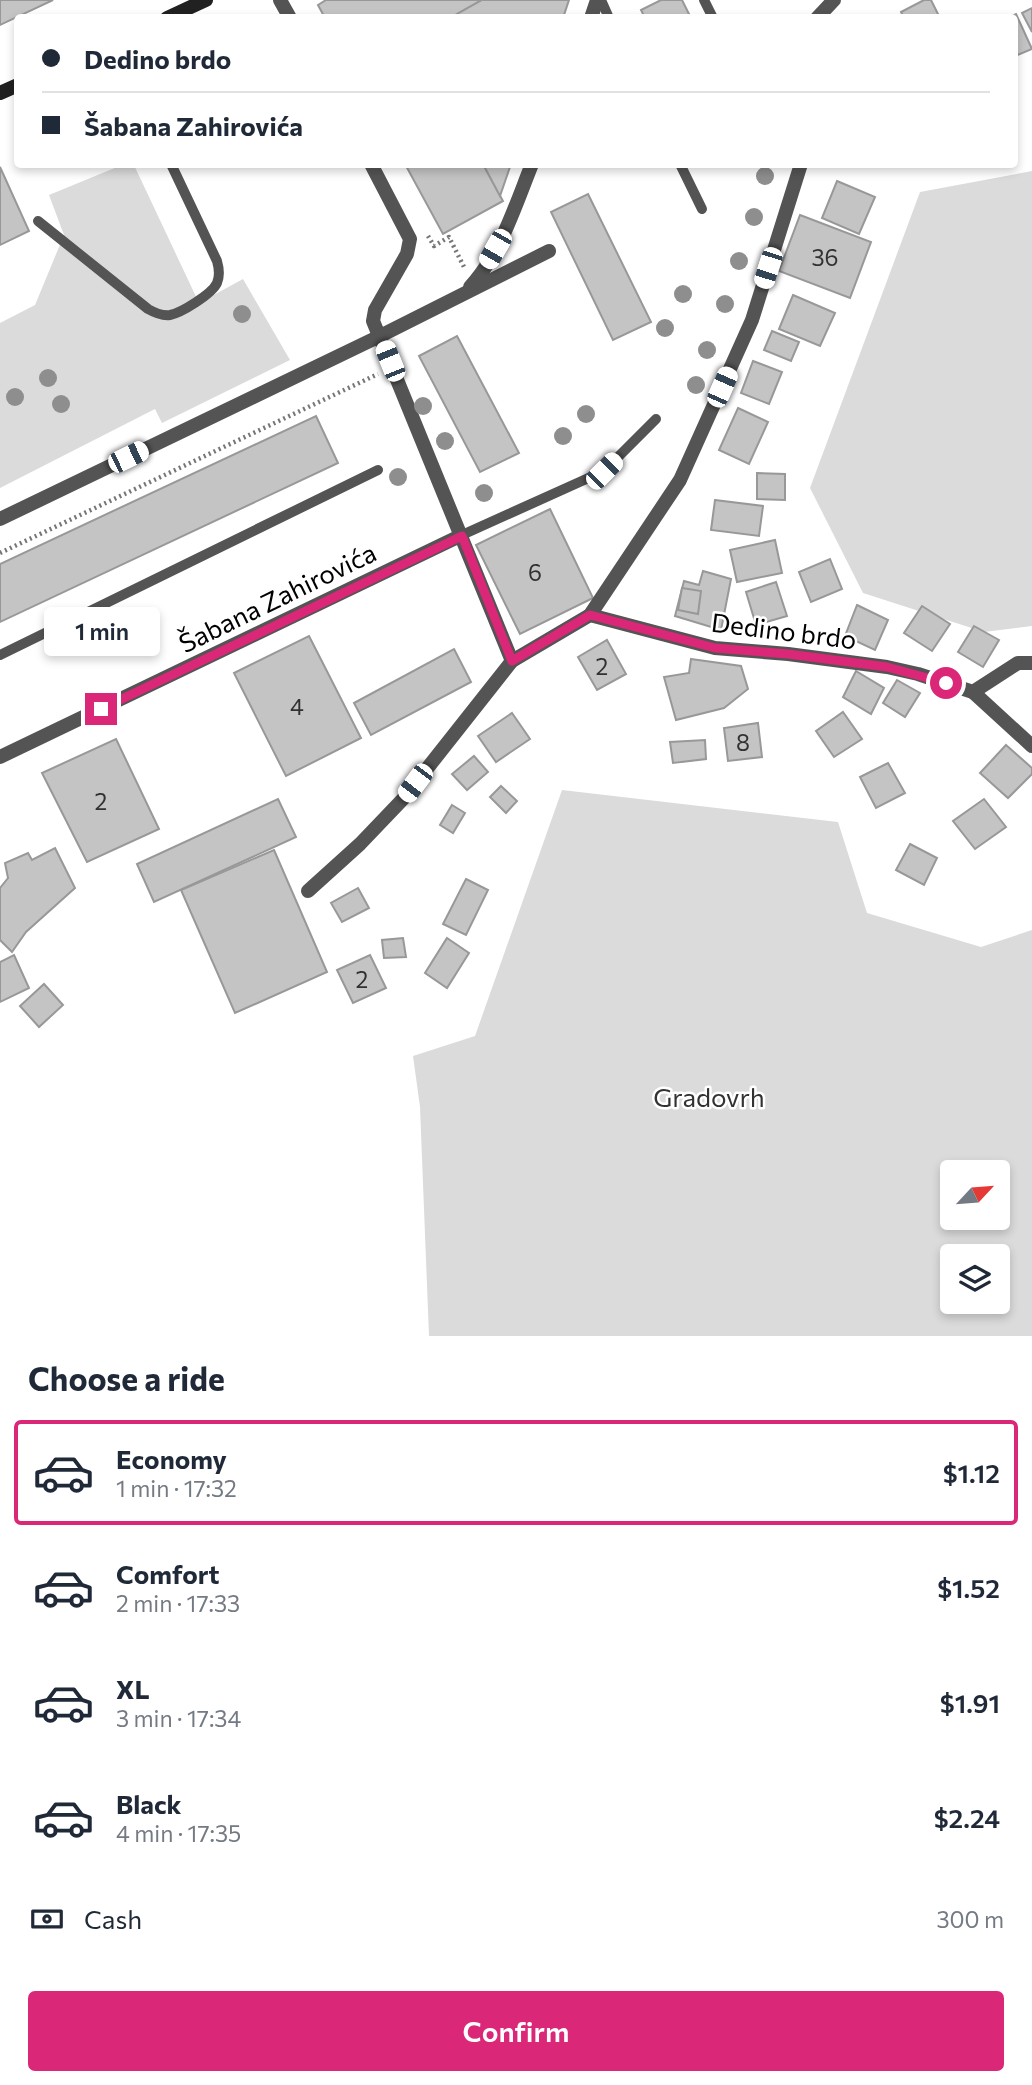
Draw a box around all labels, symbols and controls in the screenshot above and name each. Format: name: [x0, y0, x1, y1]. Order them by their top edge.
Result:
text: Dedino brdo: [84, 43, 231, 74]
text: Šabana Zahirovića: [84, 110, 303, 141]
car: [476, 226, 515, 272]
house number: 36: [811, 243, 839, 271]
car: [752, 245, 785, 291]
car: [373, 338, 408, 384]
car: [704, 364, 741, 410]
car: [105, 438, 152, 476]
car: [582, 449, 627, 493]
street label: Šabana Zahirovića: [173, 536, 381, 658]
house number: 6: [528, 558, 542, 586]
street label: Dedino brdo: [710, 606, 858, 654]
callout: 1 min: [43, 608, 159, 656]
text: 1 min: [75, 617, 129, 645]
house number: 2: [596, 652, 608, 680]
route start: [930, 667, 962, 699]
house number: 4: [290, 692, 304, 720]
route end: [85, 693, 117, 725]
house number: 8: [736, 728, 750, 756]
car: [394, 760, 437, 806]
house number: 2: [95, 787, 107, 815]
house number: 2: [356, 965, 368, 993]
park label: Gradovrh: [653, 1081, 765, 1112]
north arrow: [940, 1160, 1010, 1230]
map controls: [940, 1160, 1010, 1314]
button: layers: [940, 1244, 1010, 1314]
text: Choose a ride: [28, 1358, 225, 1398]
icon: car: [32, 1441, 95, 1504]
text: Economy: [116, 1443, 227, 1474]
text: $1.12: [943, 1457, 1000, 1488]
text: 1 min · 17:32: [116, 1474, 237, 1502]
icon: car: [32, 1556, 95, 1619]
text: Comfort: [116, 1558, 219, 1589]
text: $1.52: [937, 1572, 1000, 1603]
text: 2 min · 17:33: [116, 1589, 240, 1617]
icon: car: [32, 1671, 95, 1734]
text: XL: [116, 1673, 150, 1704]
text: $1.91: [940, 1687, 1000, 1718]
text: 3 min · 17:34: [116, 1704, 241, 1732]
icon: car: [32, 1786, 95, 1849]
text: Black: [116, 1788, 182, 1819]
text: $2.24: [934, 1802, 1000, 1833]
text: 4 min · 17:35: [116, 1819, 241, 1847]
icon: cash: [28, 1900, 66, 1938]
text: Cash: [84, 1903, 142, 1934]
text: 300 m: [936, 1905, 1004, 1933]
button: Confirm: [28, 1991, 1004, 2071]

